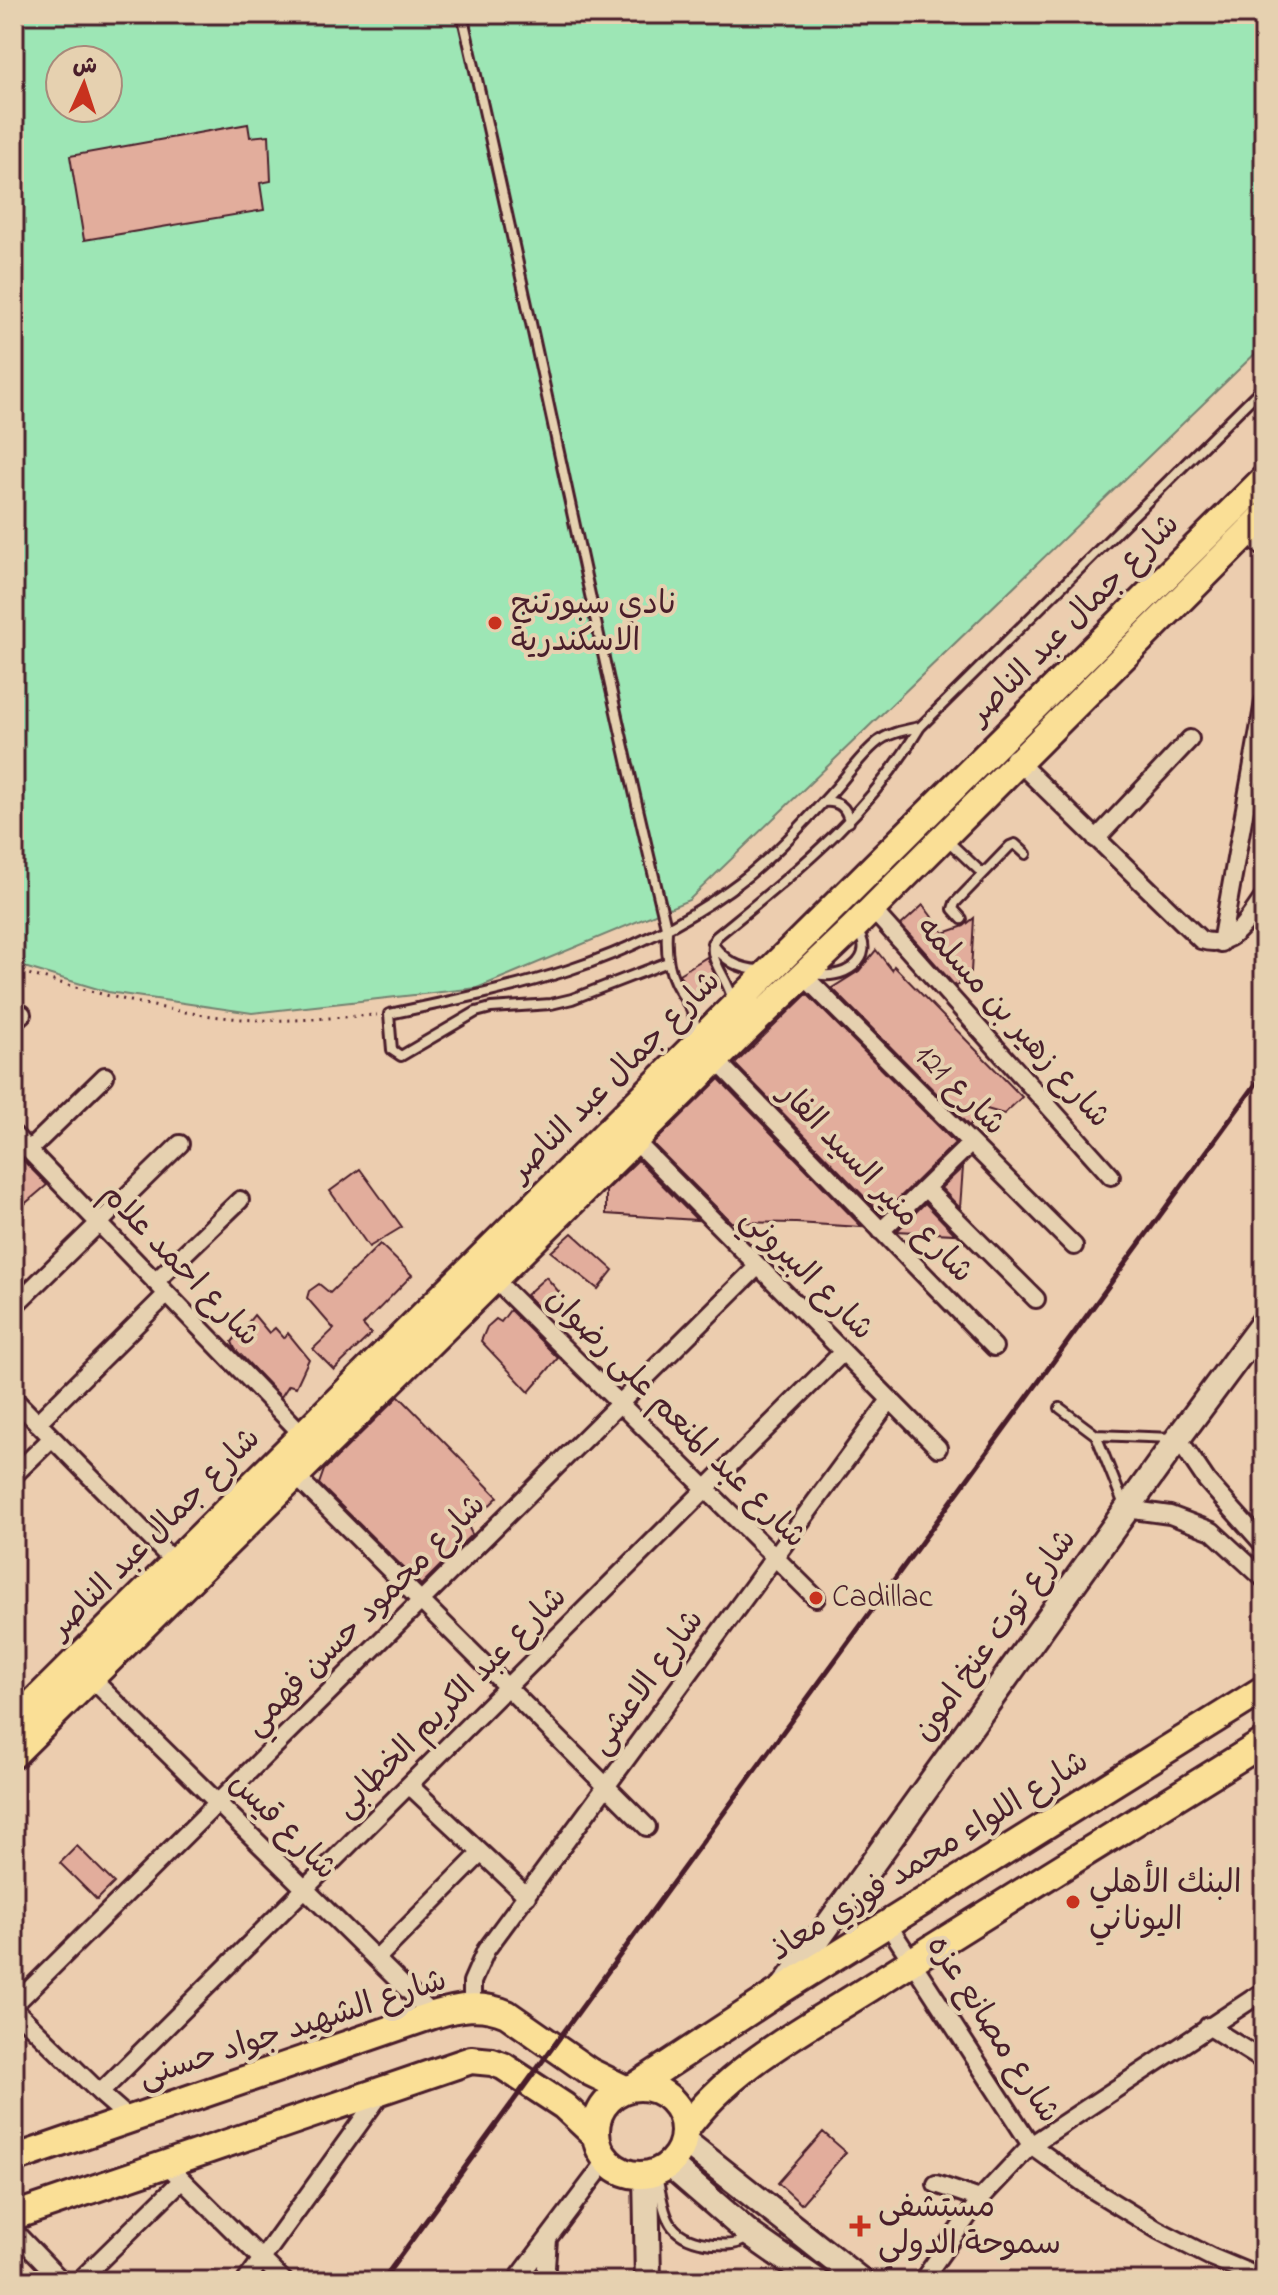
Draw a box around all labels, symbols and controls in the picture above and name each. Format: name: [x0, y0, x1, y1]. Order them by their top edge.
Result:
north arrow: [44, 44, 124, 124]
text: ش: [72, 50, 98, 84]
street label: شارع جمال عبد الناصر: [956, 503, 1192, 739]
place label: نادي سبورتنج الاسكندرية: [511, 582, 676, 666]
marker: نادي سبورتنج الاسكندرية: [486, 614, 504, 632]
street label: شارع زهير بن مسلمه: [903, 906, 1121, 1140]
street label: شارع جمال عبد الناصر: [497, 960, 733, 1196]
street label: شارع 121: [902, 1034, 1016, 1148]
street label: شارع منير السيد الفار: [764, 1071, 983, 1295]
street label: شارع احمد علام: [88, 1173, 270, 1359]
street label: شارع البيروني: [728, 1197, 884, 1353]
street label: شارع عبد المنعم على رضوان: [534, 1278, 816, 1560]
street label: شارع جمال عبد الناصر: [37, 1417, 273, 1653]
street label: شارع محمود حسن فهمي: [234, 1484, 499, 1749]
street label: شارع توت عنخ امون: [903, 1520, 1089, 1752]
place label: Cadillac: [832, 1575, 934, 1622]
street label: شارع عبد الكريم الخطابى: [325, 1576, 579, 1830]
marker: Cadillac: [807, 1589, 825, 1607]
street label: شارع الاعشى: [579, 1600, 717, 1766]
street label: شارع اللواء محمد فوزي معاذ: [761, 1739, 1099, 1975]
street label: شارع قيس: [217, 1762, 347, 1892]
place label: البنك الأهلي اليوناني: [1089, 1860, 1242, 1946]
marker: البنك الأهلي اليوناني: [1064, 1893, 1082, 1911]
street label: شارع مصانع عزه: [913, 1927, 1071, 2133]
street label: شارع الشهيد جواد حسنى: [133, 1958, 453, 2102]
place label: مستشفى سموحة الدولي: [878, 2185, 1061, 2270]
marker: مستشفى سموحة الدولي: [849, 2215, 871, 2237]

